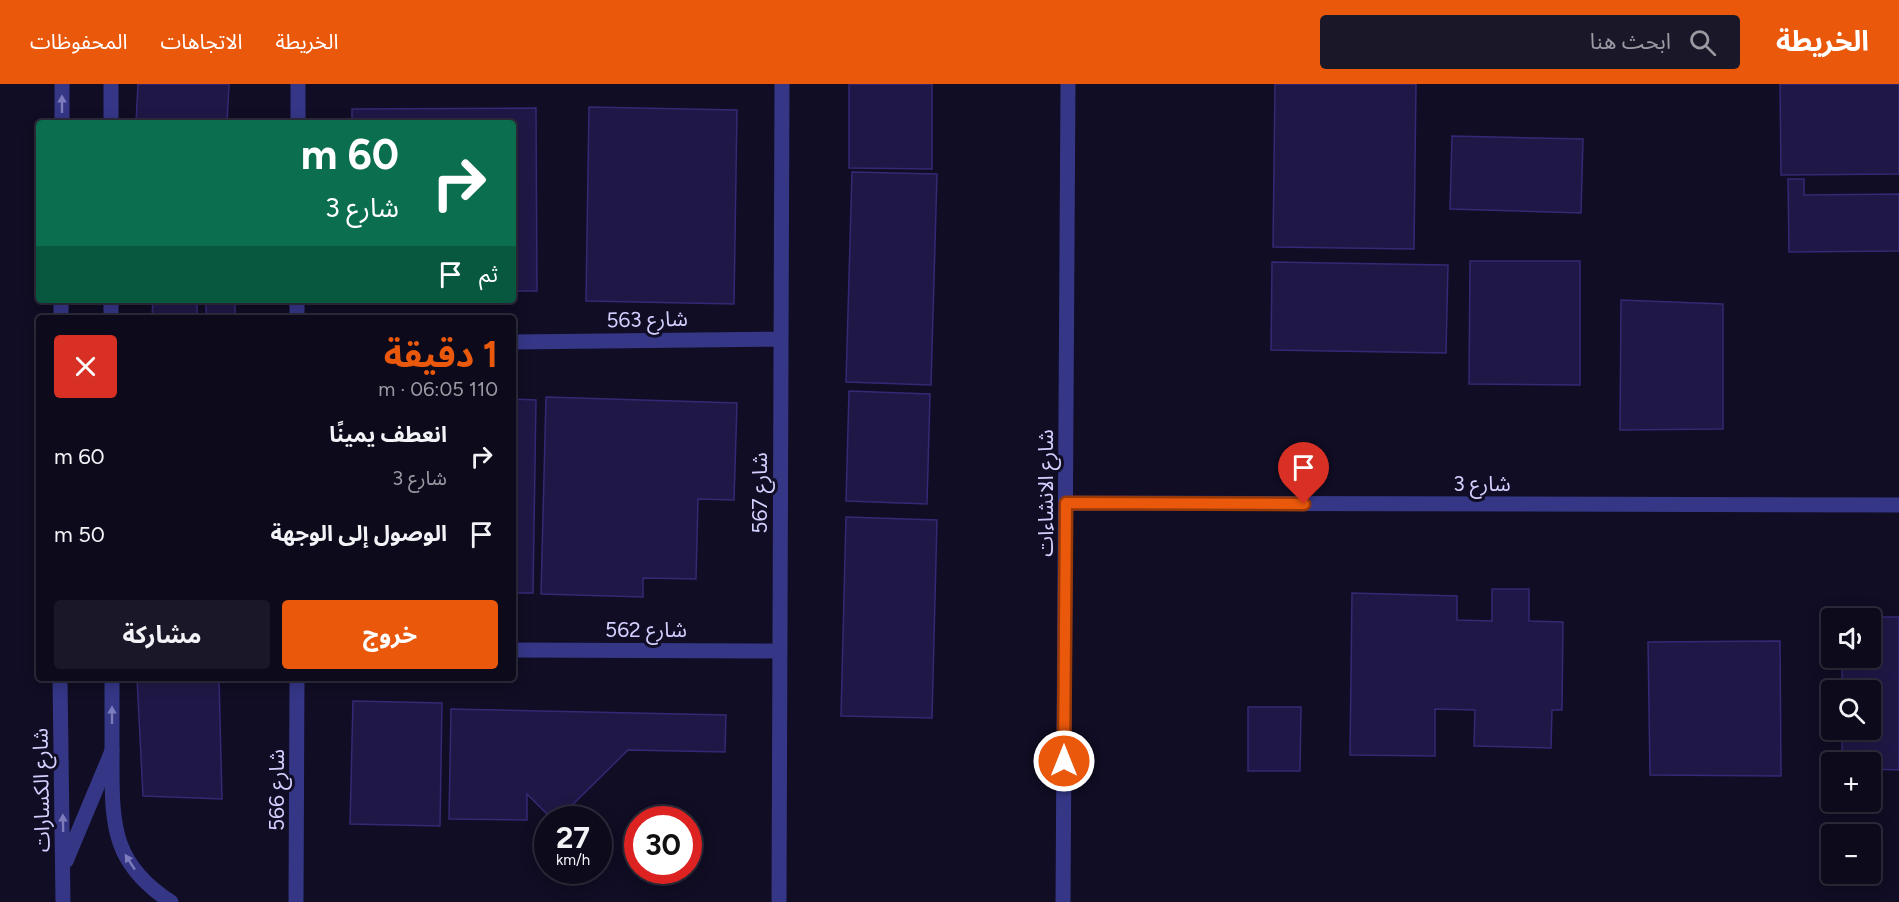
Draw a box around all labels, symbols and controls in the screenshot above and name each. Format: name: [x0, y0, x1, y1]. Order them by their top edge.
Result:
search box: [1320, 15, 1740, 69]
text: الخريطة: [1776, 24, 1869, 58]
icon: search: [1686, 26, 1719, 59]
text: ابحث هنا: [1590, 28, 1671, 55]
text: المحفوظات: [30, 29, 127, 54]
text: الاتجاهات: [160, 29, 242, 54]
text: الخريطة: [275, 29, 338, 54]
one-way arrow: [57, 94, 67, 113]
text: 60 m: [301, 129, 399, 180]
icon: right: [420, 144, 498, 222]
text: شارع 3: [325, 191, 399, 224]
icon: arrive: [434, 258, 467, 291]
text: ثم: [479, 261, 498, 288]
street label: شارع 563: [606, 306, 688, 335]
text: 1 دقيقة: [384, 333, 498, 376]
button: close: [54, 335, 117, 398]
text: 110 m · 06:05: [378, 377, 498, 401]
text: انعطف يمينًا: [329, 421, 447, 448]
street label: شارع الانشاءات: [1033, 429, 1061, 557]
icon: right: [465, 440, 498, 473]
pin: [1278, 442, 1329, 504]
text: 60 m: [54, 443, 105, 470]
icon: arrive: [1287, 451, 1320, 484]
street label: شارع 567: [747, 452, 775, 534]
text: شارع 3: [392, 466, 447, 490]
street label: شارع 3: [1453, 471, 1511, 499]
icon: arrive: [465, 518, 498, 551]
text: الوصول إلى الوجهة: [270, 520, 447, 547]
text: 50 m: [54, 521, 105, 548]
button: مشاركة: [54, 600, 270, 669]
button: خروج: [282, 600, 498, 669]
map controls: [1821, 608, 1881, 884]
button: sound: [1821, 608, 1881, 668]
street label: شارع 562: [605, 617, 687, 645]
button: search: [1821, 680, 1881, 740]
one-way arrow: [107, 705, 117, 724]
street label: شارع الكسارات: [27, 728, 58, 852]
position arrow: [1032, 729, 1096, 793]
street label: شارع 566: [264, 749, 292, 831]
button: +: [1821, 752, 1881, 812]
speed limit sign: 30: [624, 806, 702, 884]
one-way arrow: [58, 813, 67, 832]
text: 27: [556, 819, 590, 856]
button: −: [1821, 824, 1881, 884]
text: km/h: [556, 851, 590, 869]
one-way arrow: [124, 853, 135, 870]

